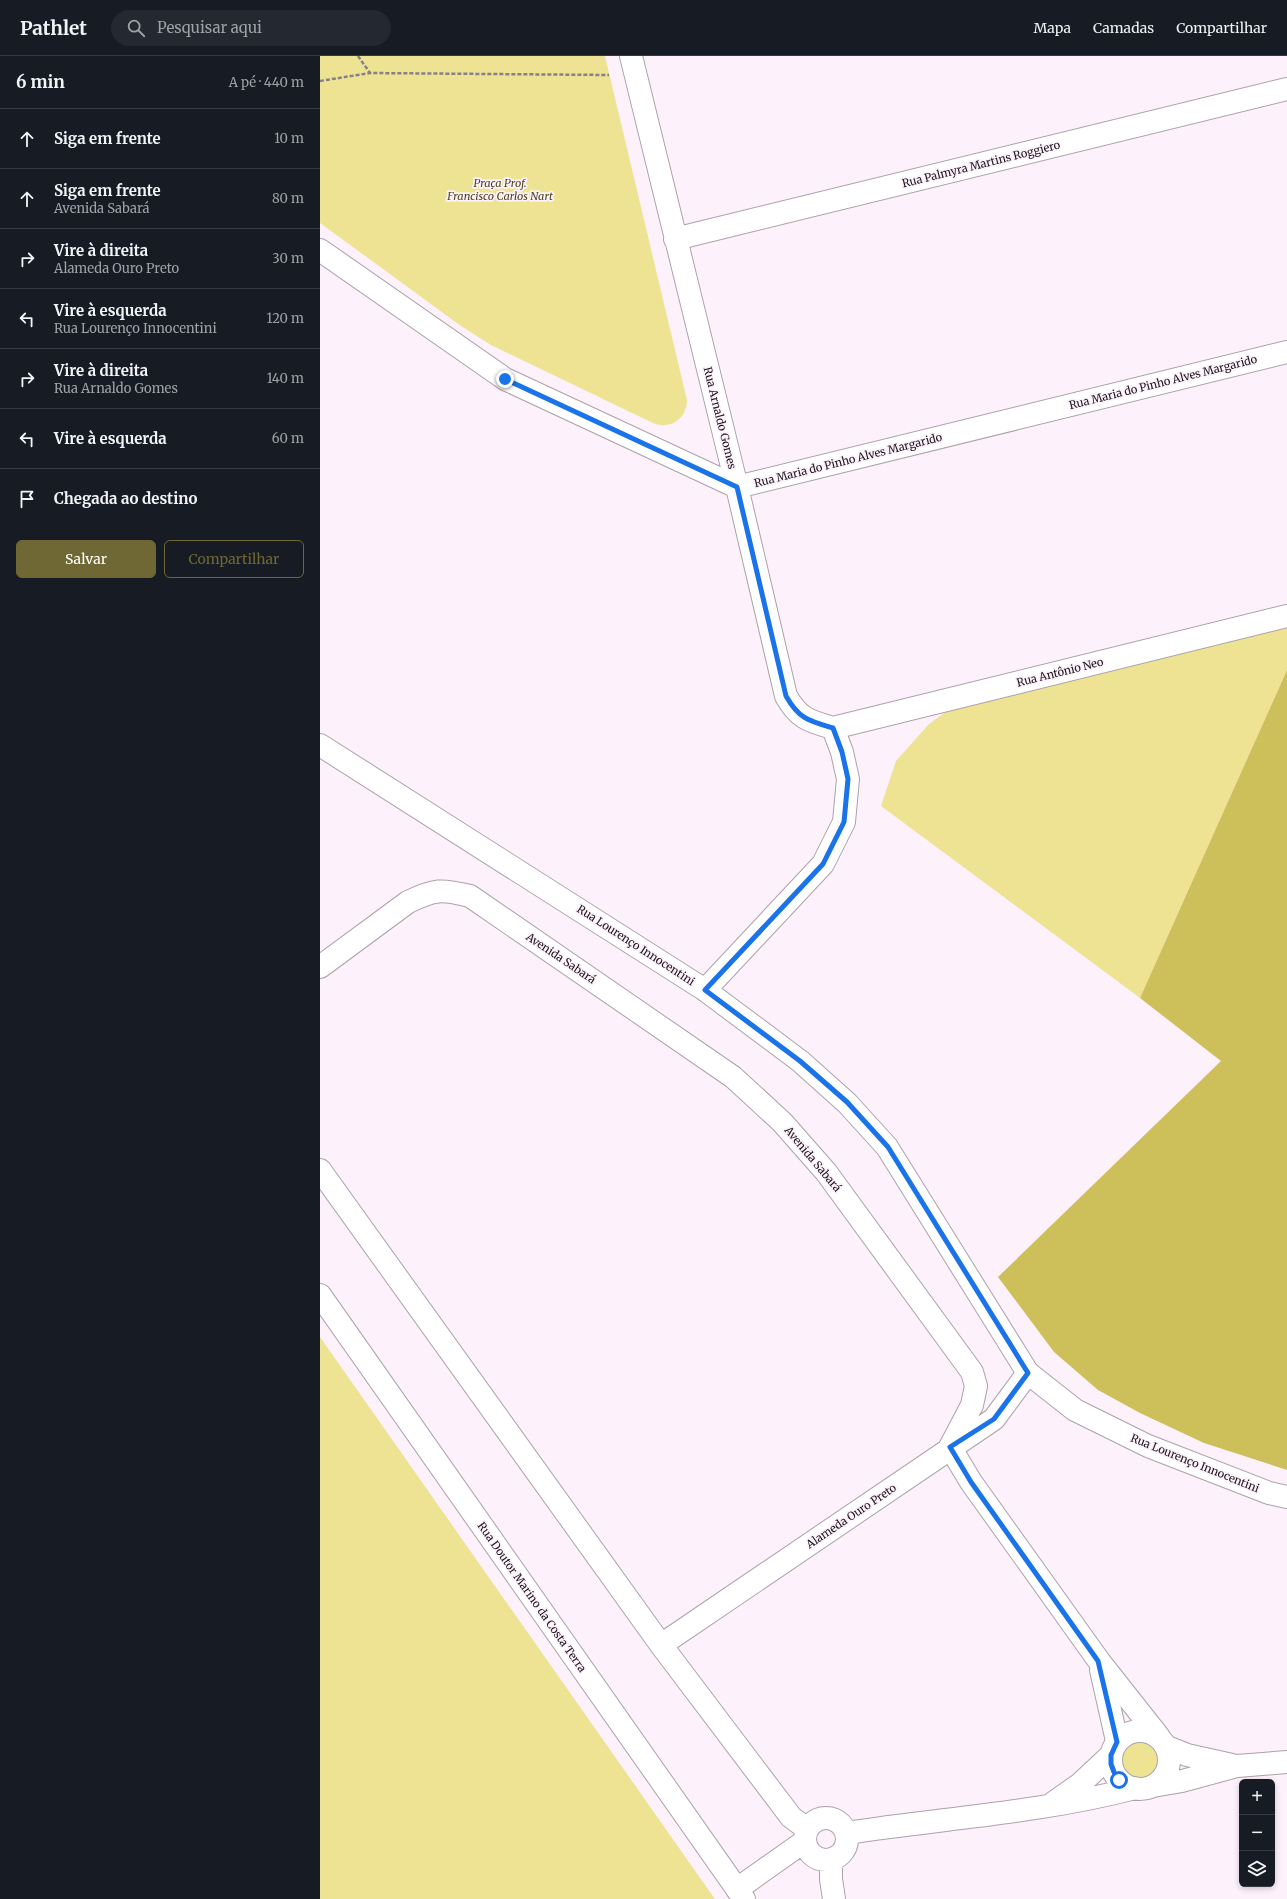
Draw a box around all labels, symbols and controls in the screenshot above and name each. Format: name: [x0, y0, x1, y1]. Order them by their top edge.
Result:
search box: [111, 10, 391, 46]
text: Pathlet: [20, 16, 87, 40]
icon: search: [125, 17, 147, 39]
text: Pesquisar aqui: [157, 18, 262, 37]
text: Mapa: [1033, 19, 1071, 37]
text: Camadas: [1093, 19, 1154, 37]
text: Compartilhar: [1176, 19, 1267, 37]
text: 6 min: [16, 71, 65, 93]
text: A pé · 440 m: [229, 74, 304, 91]
icon: ahead: [16, 128, 38, 150]
text: Siga em frente: [54, 129, 161, 148]
text: 10 m: [274, 130, 304, 147]
street label: Rua Palmyra Martins Roggiero: [901, 137, 1062, 190]
park label: Praça Prof. Francisco Carlos Nart: [446, 176, 553, 203]
text: Siga em frente: [54, 181, 161, 200]
icon: ahead: [16, 188, 38, 210]
text: 80 m: [272, 190, 304, 207]
text: Avenida Sabará: [54, 200, 150, 217]
text: Vire à direita: [54, 241, 148, 260]
icon: right: [16, 248, 38, 270]
text: 30 m: [272, 250, 304, 267]
text: Alameda Ouro Preto: [54, 260, 179, 277]
text: Vire à esquerda: [54, 301, 167, 320]
icon: left: [16, 308, 38, 330]
text: 120 m: [266, 310, 304, 327]
text: Rua Lourenço Innocentini: [54, 320, 217, 337]
street label: Rua Maria do Pinho Alves Margarido: [1067, 352, 1259, 412]
text: Vire à direita: [54, 361, 148, 380]
street label: Rua Arnaldo Gomes: [701, 365, 739, 471]
icon: right: [16, 368, 38, 390]
text: 140 m: [267, 370, 304, 387]
route end: [496, 370, 514, 388]
text: Rua Arnaldo Gomes: [54, 380, 178, 397]
icon: left: [16, 428, 38, 450]
text: Vire à esquerda: [54, 429, 167, 448]
text: 60 m: [272, 430, 304, 447]
street label: Rua Maria do Pinho Alves Margarido: [752, 430, 944, 490]
icon: arrive: [16, 488, 38, 510]
text: Chegada ao destino: [54, 489, 197, 508]
button: Salvar: [16, 540, 156, 578]
button: Compartilhar: [164, 540, 304, 578]
street label: Rua Antônio Neo: [1015, 654, 1105, 690]
street label: Rua Lourenço Innocentini: [574, 902, 698, 989]
street label: Avenida Sabará: [523, 929, 599, 986]
street label: Avenida Sabará: [781, 1123, 844, 1195]
street label: Rua Lourenço Innocentini: [1129, 1431, 1262, 1495]
street label: Alameda Ouro Preto: [802, 1480, 899, 1552]
street label: Rua Doutor Marino da Costa Terra: [475, 1519, 589, 1675]
route start: [1110, 1771, 1128, 1789]
map controls: [1239, 1779, 1275, 1887]
button: +: [1239, 1779, 1275, 1815]
button: −: [1239, 1815, 1275, 1851]
button: layers: [1239, 1851, 1275, 1887]

